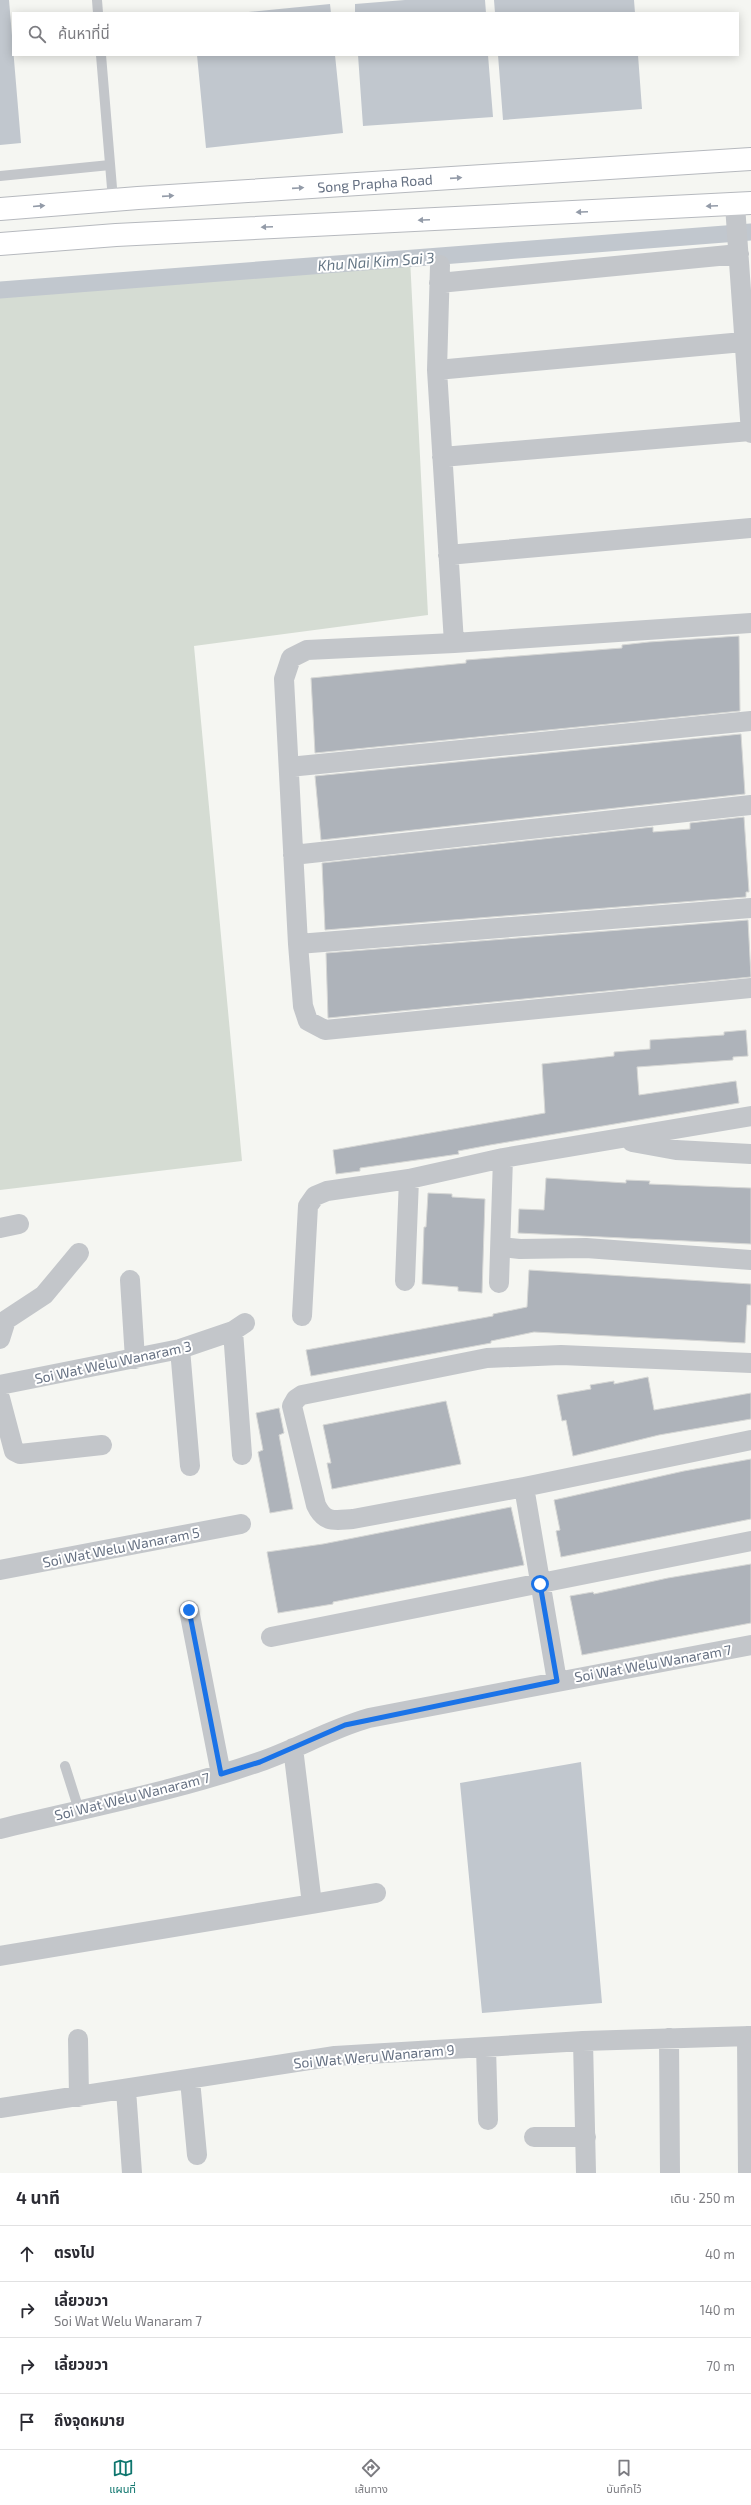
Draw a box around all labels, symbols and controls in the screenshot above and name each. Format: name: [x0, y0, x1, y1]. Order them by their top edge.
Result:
search box: [12, 12, 739, 56]
icon: search: [26, 23, 48, 45]
text: ค้นหาที่นี่: [58, 24, 110, 42]
street label: Song Prapha Road: [317, 170, 433, 196]
one-way arrow: [450, 174, 462, 181]
one-way arrow: [292, 184, 304, 191]
one-way arrow: [162, 192, 174, 199]
one-way arrow: [706, 202, 718, 209]
one-way arrow: [33, 203, 45, 209]
one-way arrow: [575, 209, 588, 215]
one-way arrow: [418, 216, 430, 223]
one-way arrow: [261, 224, 273, 231]
water label: Khu Nai Kim Sai 3: [317, 248, 435, 274]
street label: Soi Wat Welu Wanaram 3: [33, 1337, 193, 1387]
street label: Soi Wat Welu Wanaram 5: [41, 1523, 201, 1571]
route start: [531, 1575, 549, 1593]
route end: [180, 1601, 198, 1619]
street label: Soi Wat Welu Wanaram 7: [573, 1641, 733, 1685]
street label: Soi Wat Welu Wanaram 7: [53, 1768, 211, 1824]
street label: Soi Wat Weru Wanaram 9: [293, 2040, 455, 2072]
text: 4 นาที: [16, 2187, 60, 2207]
text: เดิน · 250 m: [670, 2190, 735, 2206]
icon: ahead: [16, 2243, 38, 2265]
text: ตรงไป: [54, 2243, 95, 2261]
text: 40 m: [705, 2246, 735, 2262]
text: เลี้ยวขวา: [54, 2291, 108, 2309]
icon: right: [16, 2299, 38, 2321]
text: 140 m: [700, 2302, 735, 2318]
text: Soi Wat Welu Wanaram 7: [54, 2313, 202, 2329]
icon: right: [16, 2355, 38, 2377]
text: เลี้ยวขวา: [54, 2355, 108, 2373]
text: 70 m: [706, 2358, 735, 2374]
icon: arrive: [16, 2411, 38, 2433]
text: ถึงจุดหมาย: [54, 2411, 125, 2429]
tab: แผนที่: [109, 2457, 136, 2498]
tab: เส้นทาง: [355, 2457, 388, 2498]
tab: บันทึกไว้: [606, 2457, 642, 2498]

